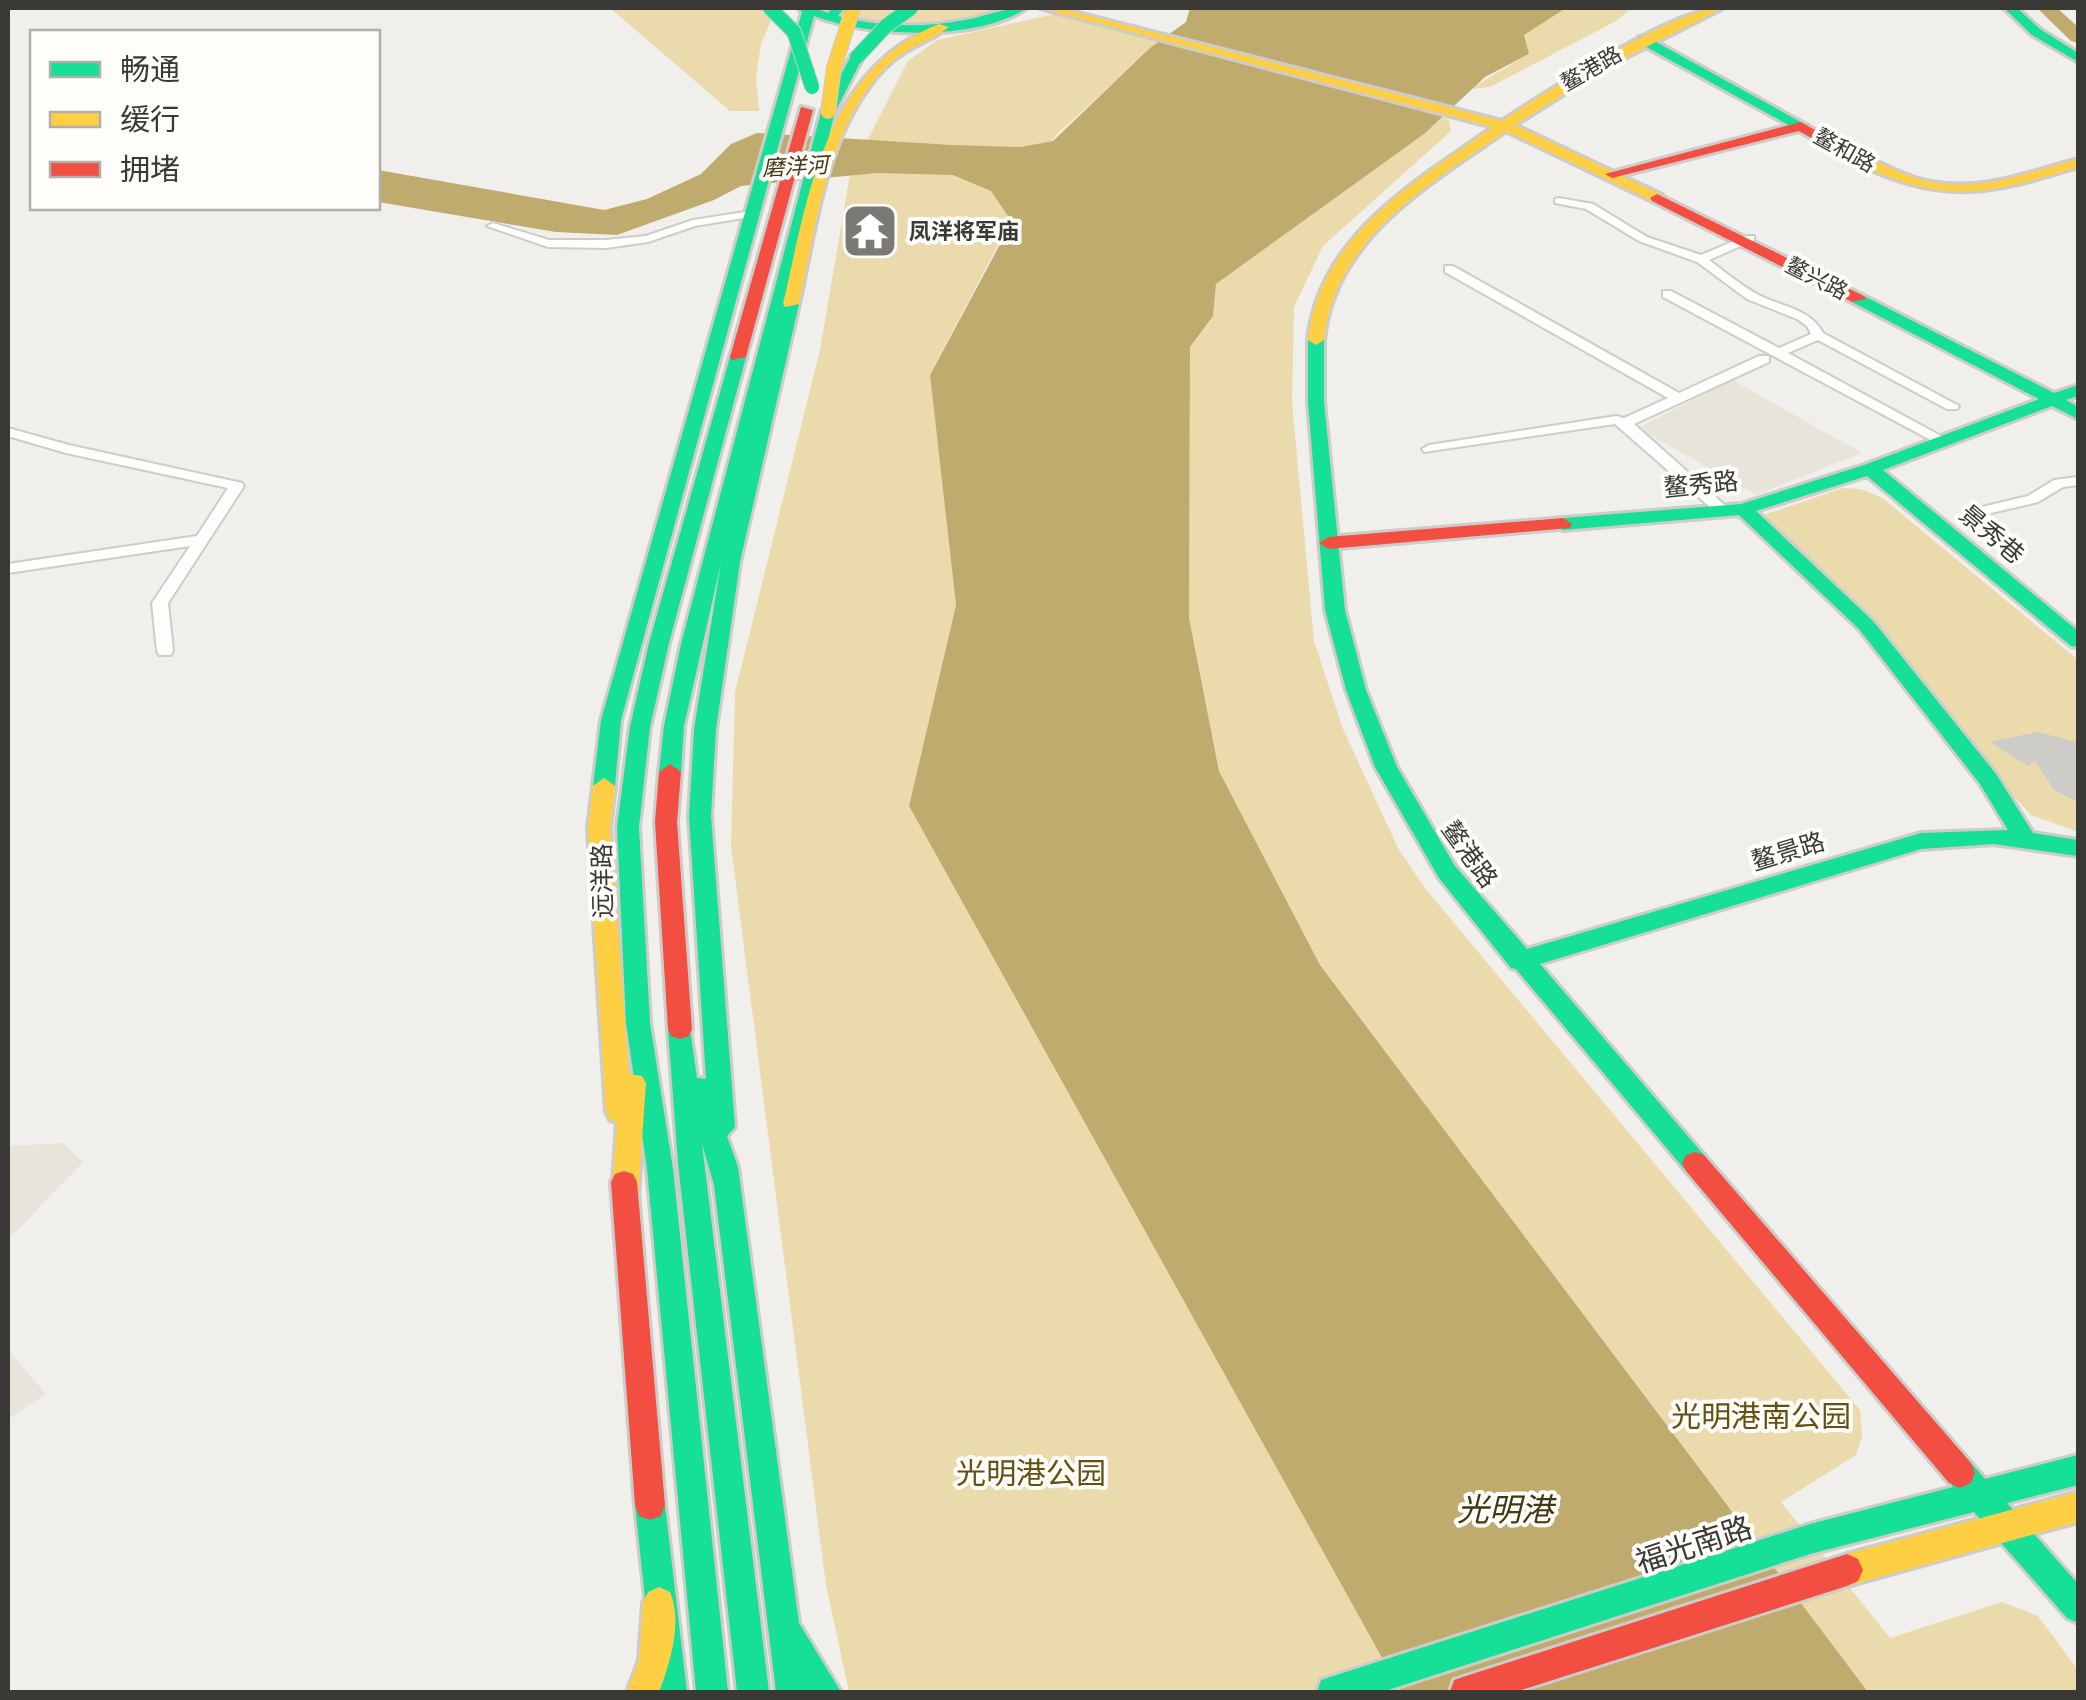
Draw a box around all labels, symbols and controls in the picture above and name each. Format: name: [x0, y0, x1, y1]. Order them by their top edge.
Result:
legend: [30, 30, 380, 210]
street label: 鳌港路: [1555, 39, 1627, 97]
text: 畅通: [120, 50, 180, 88]
text: 缓行: [120, 100, 180, 138]
street label: 鳌和路: [1809, 122, 1881, 178]
text: 拥堵: [120, 150, 180, 188]
water label: 磨洋河: [761, 150, 833, 182]
temple icon: 凤洋将军庙: [840, 201, 900, 261]
place label: 凤洋将军庙: [909, 217, 1019, 245]
street label: 鳌兴路: [1781, 251, 1853, 305]
street label: 鳌秀路: [1662, 464, 1740, 503]
street label: 景秀巷: [1954, 498, 2031, 570]
street label: 鳌港路: [1436, 814, 1505, 893]
street label: 鳌景路: [1747, 825, 1828, 876]
street label: 远洋路: [585, 843, 618, 919]
park label: 光明港南公园: [1671, 1397, 1851, 1435]
park label: 光明港公园: [956, 1454, 1106, 1492]
water label: 光明港: [1457, 1489, 1557, 1529]
street label: 福光南路: [1631, 1507, 1757, 1581]

